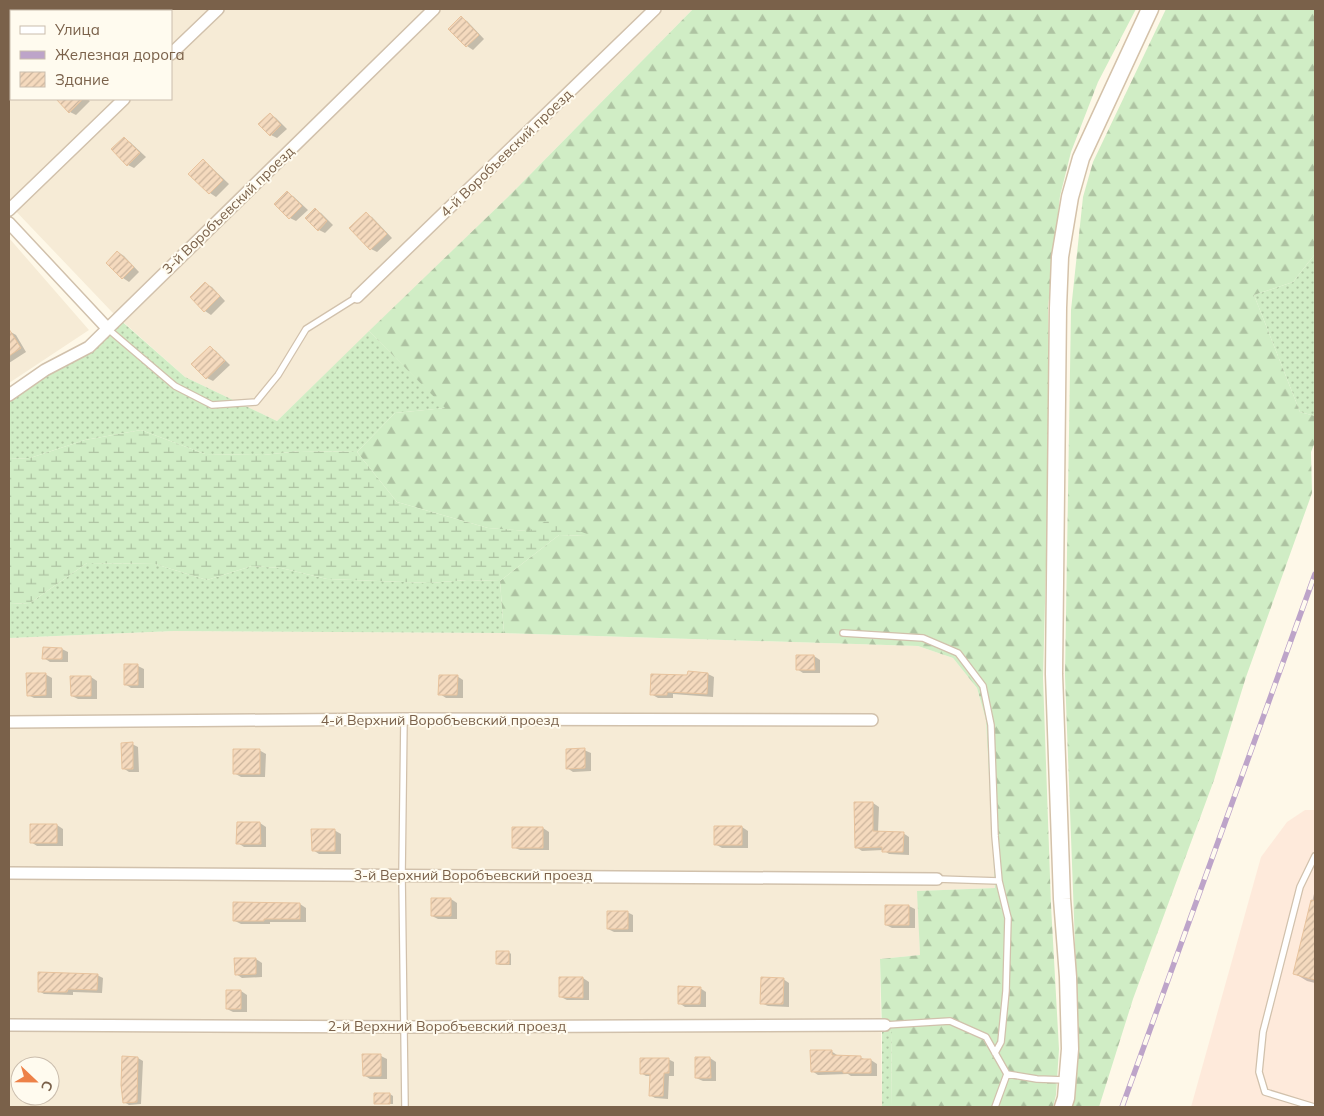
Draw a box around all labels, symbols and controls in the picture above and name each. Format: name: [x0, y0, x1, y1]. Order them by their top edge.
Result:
legend: [10, 10, 172, 100]
text: Улица: [54, 20, 100, 39]
text: Железная дорога: [55, 45, 185, 64]
text: Здание: [55, 70, 109, 89]
street label: 4-й Воробъевский проезд: [436, 85, 576, 221]
street label: 3-й Воробъевский проезд: [158, 142, 298, 278]
street label: 4-й Верхний Воробъевский проезд: [321, 711, 560, 729]
street label: 3-й Верхний Воробъевский проезд: [354, 866, 593, 884]
street label: 2-й Верхний Воробъевский проезд: [328, 1017, 567, 1035]
north arrow: [10, 1056, 60, 1106]
text: С: [37, 1078, 57, 1094]

